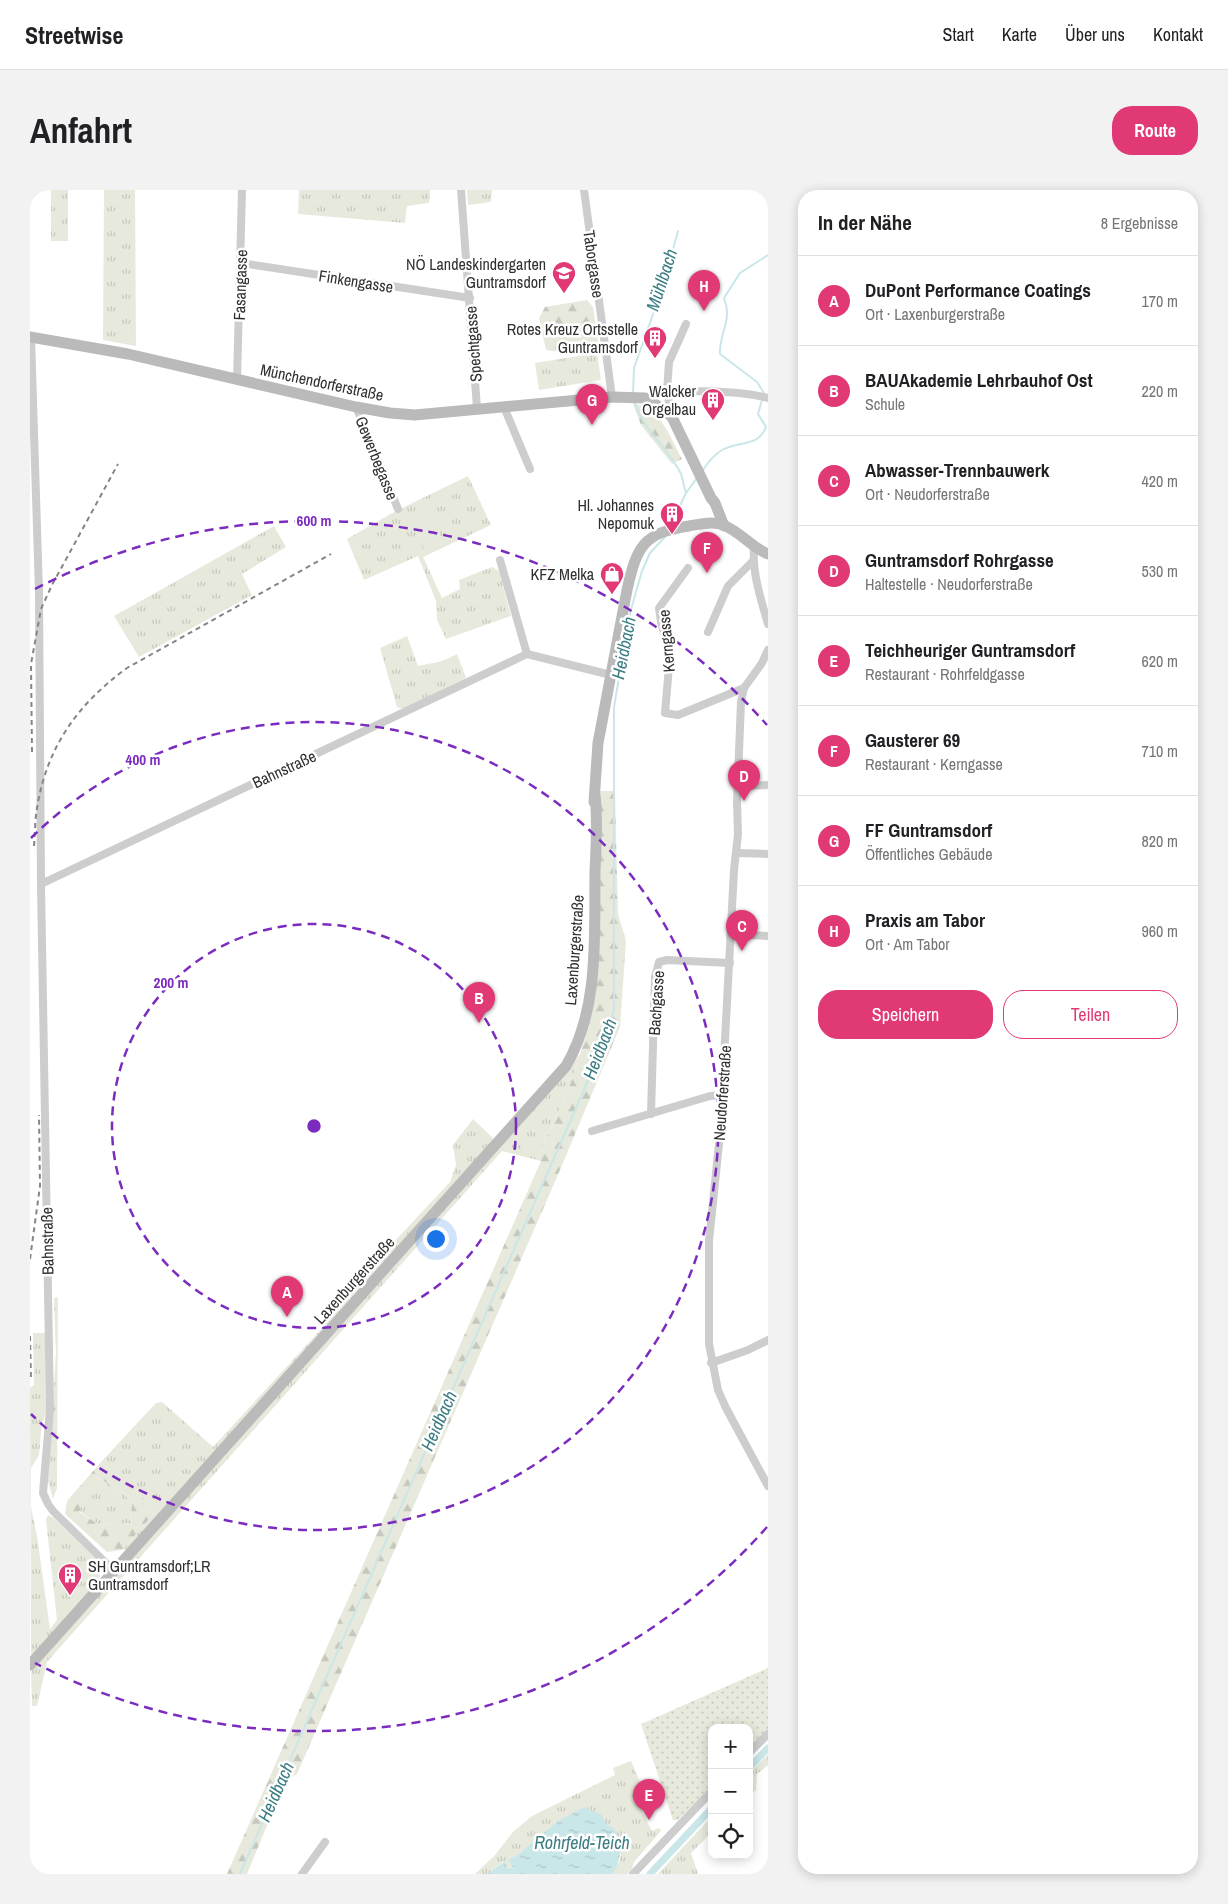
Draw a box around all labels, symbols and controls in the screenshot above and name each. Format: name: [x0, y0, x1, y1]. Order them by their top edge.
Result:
text: Streetwise: [25, 19, 123, 51]
text: Start: [943, 22, 974, 47]
text: Karte: [1002, 22, 1037, 47]
text: Über uns: [1065, 22, 1125, 47]
text: Kontakt: [1153, 22, 1203, 47]
button: Route: [1112, 106, 1198, 155]
text: Anfahrt: [30, 107, 132, 154]
text: In der Nähe: [818, 208, 912, 237]
text: 8 Ergebnisse: [1101, 212, 1178, 234]
street label: Taborgasse: [578, 229, 610, 299]
water label: Mühlbach: [640, 246, 683, 314]
street label: Fasangasse: [228, 249, 252, 321]
place label: NÖ Landeskindergarten Guntramsdorf: [406, 253, 546, 293]
school or university icon: NÖ Landeskindergarten Guntramsdorf: [551, 260, 577, 294]
street label: Finkengasse: [317, 264, 395, 298]
pin: H: [688, 270, 720, 311]
text: DuPont Performance Coatings: [865, 277, 1091, 303]
text: A: [829, 290, 839, 312]
text: 170 m: [1142, 290, 1178, 312]
text: Ort · Laxenburgerstraße: [865, 303, 1005, 325]
street label: Spechtgasse: [459, 305, 487, 383]
place label: Rotes Kreuz Ortsstelle Guntramsdorf: [507, 318, 638, 358]
building icon: Rotes Kreuz Ortsstelle Guntramsdorf: [642, 325, 668, 359]
street label: Münchendorferstraße: [258, 358, 386, 406]
text: BAUAkademie Lehrbauhof Ost: [865, 367, 1093, 393]
place label: Walcker Orgelbau: [642, 380, 697, 420]
text: B: [829, 380, 839, 402]
text: 220 m: [1142, 380, 1178, 402]
pin: G: [576, 384, 608, 425]
building icon: Walcker Orgelbau: [700, 387, 726, 421]
text: Schule: [865, 393, 905, 415]
street label: Gewerbegasse: [350, 413, 404, 503]
text: Abwasser-Trennbauwerk: [865, 457, 1049, 483]
text: C: [829, 470, 839, 492]
text: 420 m: [1142, 470, 1178, 492]
text: Ort · Neudorferstraße: [865, 483, 990, 505]
place label: Hl. Johannes Nepomuk: [577, 494, 654, 534]
building icon: Hl. Johannes Nepomuk: [659, 501, 685, 535]
text: 600 m: [297, 510, 331, 531]
pin: F: [691, 532, 723, 573]
text: Guntramsdorf Rohrgasse: [865, 547, 1054, 573]
text: D: [829, 560, 839, 582]
text: 530 m: [1142, 560, 1178, 582]
shop icon: KFZ Melka: [599, 561, 625, 595]
place label: KFZ Melka: [531, 563, 595, 585]
text: Haltestelle · Neudorferstraße: [865, 573, 1033, 595]
street label: Kerngasse: [652, 609, 680, 673]
water label: Heidbach: [605, 615, 642, 681]
text: Teichheuriger Guntramsdorf: [865, 637, 1075, 663]
text: E: [830, 650, 838, 672]
text: 620 m: [1142, 650, 1178, 672]
text: Restaurant · Rohrfeldgasse: [865, 663, 1025, 685]
text: Gausterer 69: [865, 727, 960, 753]
text: F: [830, 740, 838, 762]
text: 710 m: [1142, 740, 1178, 762]
street label: Bahnstraße: [249, 745, 319, 793]
text: 400 m: [126, 749, 160, 770]
text: Restaurant · Kerngasse: [865, 753, 1003, 775]
pin: D: [728, 760, 760, 801]
text: FF Guntramsdorf: [865, 817, 992, 843]
text: G: [829, 830, 839, 852]
text: 820 m: [1142, 830, 1178, 852]
text: Öffentliches Gebäude: [865, 843, 992, 865]
street label: Laxenburgerstraße: [559, 894, 589, 1006]
text: Praxis am Tabor: [865, 907, 985, 933]
pin: C: [726, 910, 758, 951]
text: H: [829, 920, 839, 942]
text: 960 m: [1142, 920, 1178, 942]
text: Ort · Am Tabor: [865, 933, 950, 955]
street label: Bachgasse: [643, 970, 669, 1036]
text: 200 m: [154, 972, 188, 993]
pin: B: [463, 982, 495, 1023]
button: Speichern: [818, 990, 993, 1039]
button: Teilen: [1003, 990, 1178, 1039]
water label: Heidbach: [577, 1015, 623, 1083]
street label: Neudorferstraße: [708, 1045, 736, 1141]
centre of rings: [305, 1117, 323, 1135]
street label: Bahnstraße: [35, 1207, 59, 1275]
your location: [423, 1226, 449, 1252]
street label: Laxenburgerstraße: [309, 1231, 399, 1329]
pin: A: [271, 1276, 303, 1317]
water label: Heidbach: [414, 1387, 463, 1455]
place label: SH Guntramsdorf;LR Guntramsdorf: [88, 1555, 211, 1595]
building icon: SH Guntramsdorf;LR Guntramsdorf: [57, 1562, 83, 1596]
map controls: [708, 1724, 753, 1859]
button: +: [708, 1724, 753, 1769]
water label: Heidbach: [251, 1758, 300, 1826]
button: −: [708, 1769, 753, 1814]
pin: E: [633, 1779, 665, 1820]
button: locate: [708, 1814, 753, 1859]
water label: Rohrfeld-Teich: [534, 1830, 630, 1855]

